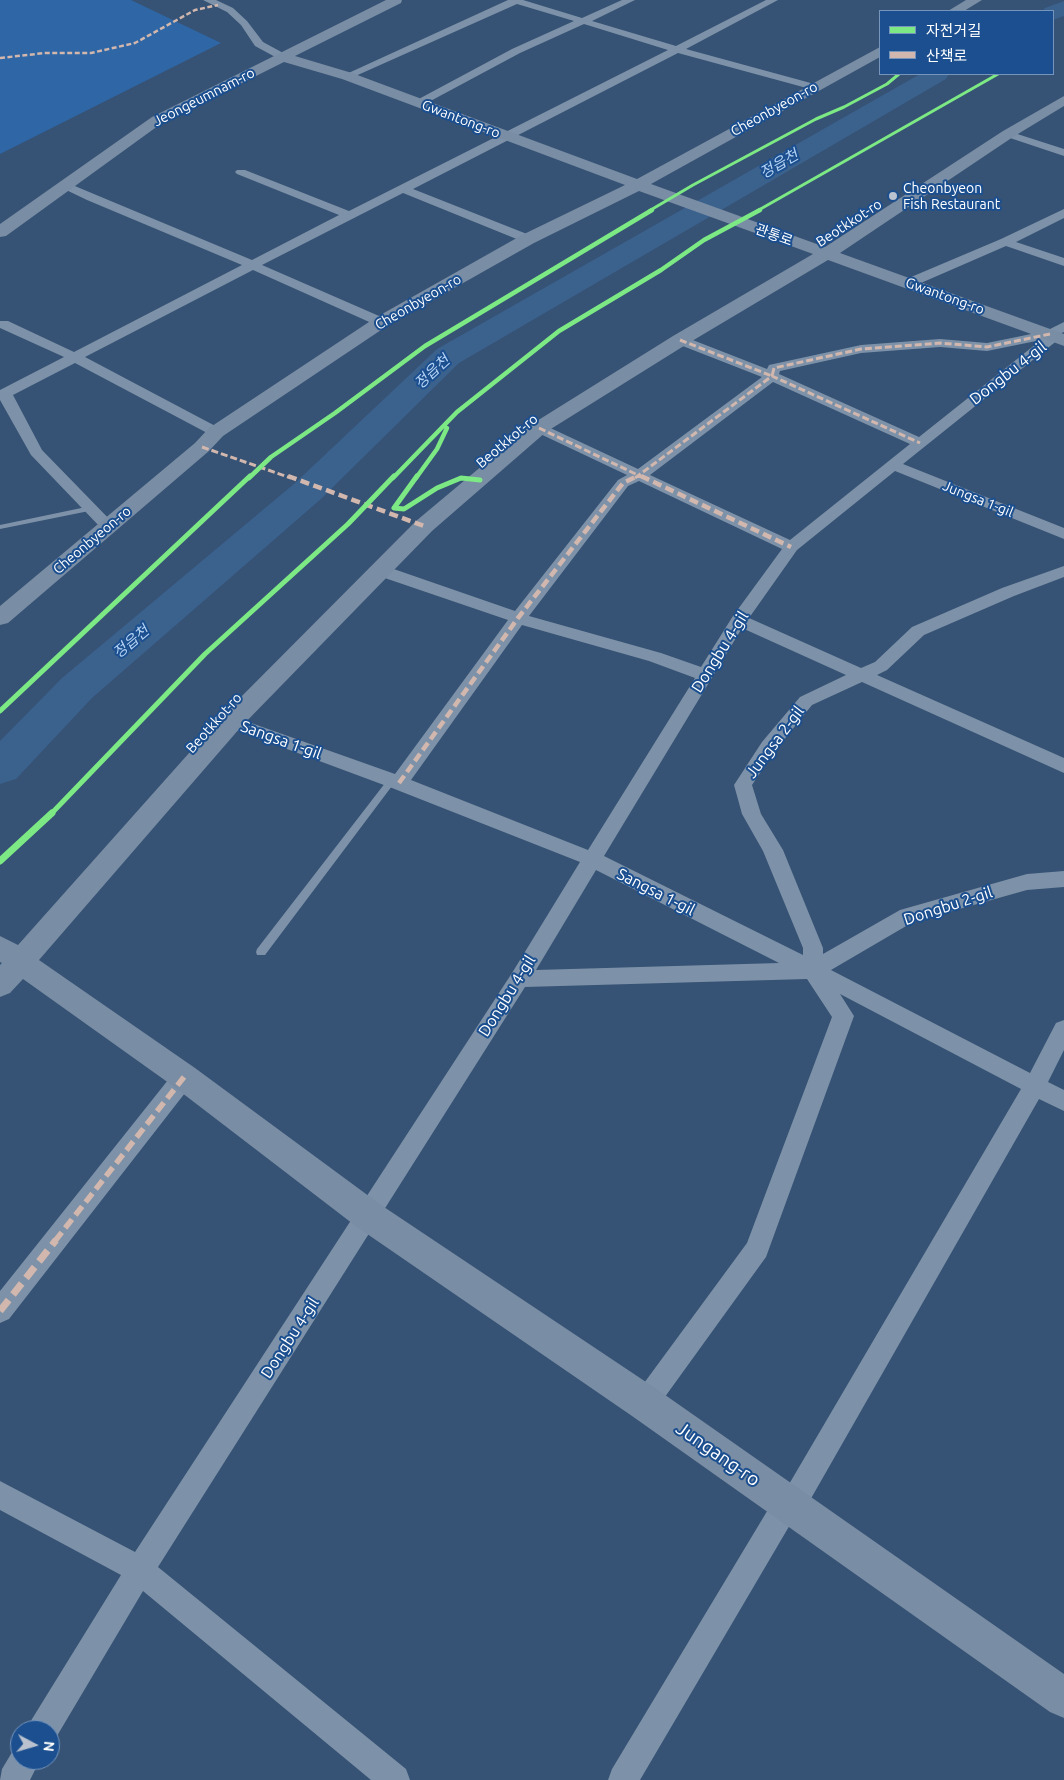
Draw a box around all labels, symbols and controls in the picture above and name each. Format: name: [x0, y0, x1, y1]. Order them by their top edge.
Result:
legend: [879, 10, 1054, 75]
text: 자전거길: [926, 22, 981, 39]
text: 산책로: [926, 47, 967, 64]
street label: Jeongeumnam-ro: [151, 64, 257, 130]
street label: Cheonbyeon-ro: [728, 78, 820, 140]
street label: Gwantong-ro: [419, 96, 503, 142]
water label: 정읍천: [757, 146, 801, 182]
place label: Cheonbyeon Fish Restaurant: [903, 180, 1000, 212]
marker: Cheonbyeon Fish Restaurant: [887, 190, 899, 202]
street label: Beotkkot-ro: [813, 196, 885, 250]
street label: 관통로: [753, 220, 795, 250]
street label: Cheonbyeon-ro: [372, 271, 464, 333]
street label: Gwantong-ro: [903, 274, 987, 318]
street label: Dongbu 4-gil: [966, 337, 1050, 409]
water label: 정읍천: [411, 351, 453, 393]
street label: Beotkkot-ro: [473, 410, 541, 472]
street label: Jungsa 1-gil: [940, 477, 1016, 521]
street label: Cheonbyeon-ro: [50, 502, 134, 578]
street label: Dongbu 4-gil: [687, 608, 753, 696]
water label: 정읍천: [109, 622, 153, 662]
street label: Beotkkot-ro: [183, 690, 245, 756]
street label: Jungsa 2-gil: [742, 702, 808, 782]
street label: Sangsa 1-gil: [238, 716, 324, 764]
street label: Sangsa 1-gil: [614, 864, 698, 920]
street label: Dongbu 2-gil: [901, 883, 995, 929]
street label: Dongbu 4-gil: [474, 952, 540, 1040]
street label: Dongbu 4-gil: [257, 1294, 323, 1382]
street label: Jungang-ro: [672, 1417, 764, 1491]
north arrow: [10, 1720, 60, 1770]
text: N: [40, 1740, 57, 1752]

